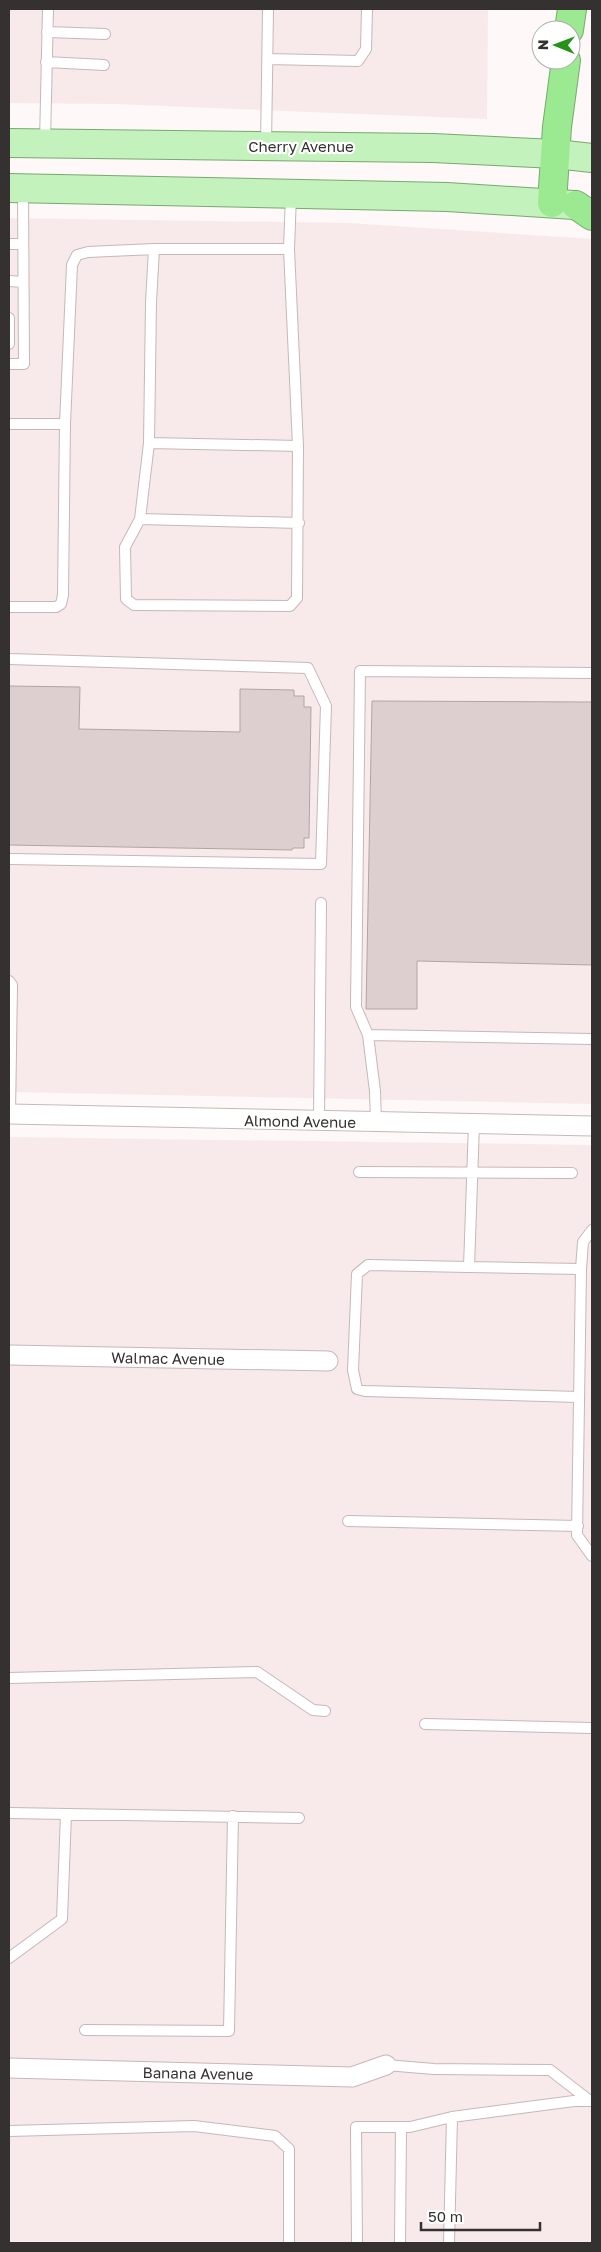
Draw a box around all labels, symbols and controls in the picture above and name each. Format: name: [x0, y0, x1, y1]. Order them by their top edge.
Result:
north arrow: [531, 20, 581, 70]
text: N: [534, 39, 551, 50]
street label: Cherry Avenue: [248, 137, 354, 155]
street label: Almond Avenue: [244, 1111, 356, 1131]
street label: Walmac Avenue: [111, 1348, 225, 1368]
street label: Banana Avenue: [143, 2063, 254, 2083]
scale bar: [421, 2200, 540, 2232]
text: 50 m: [428, 2207, 463, 2225]

